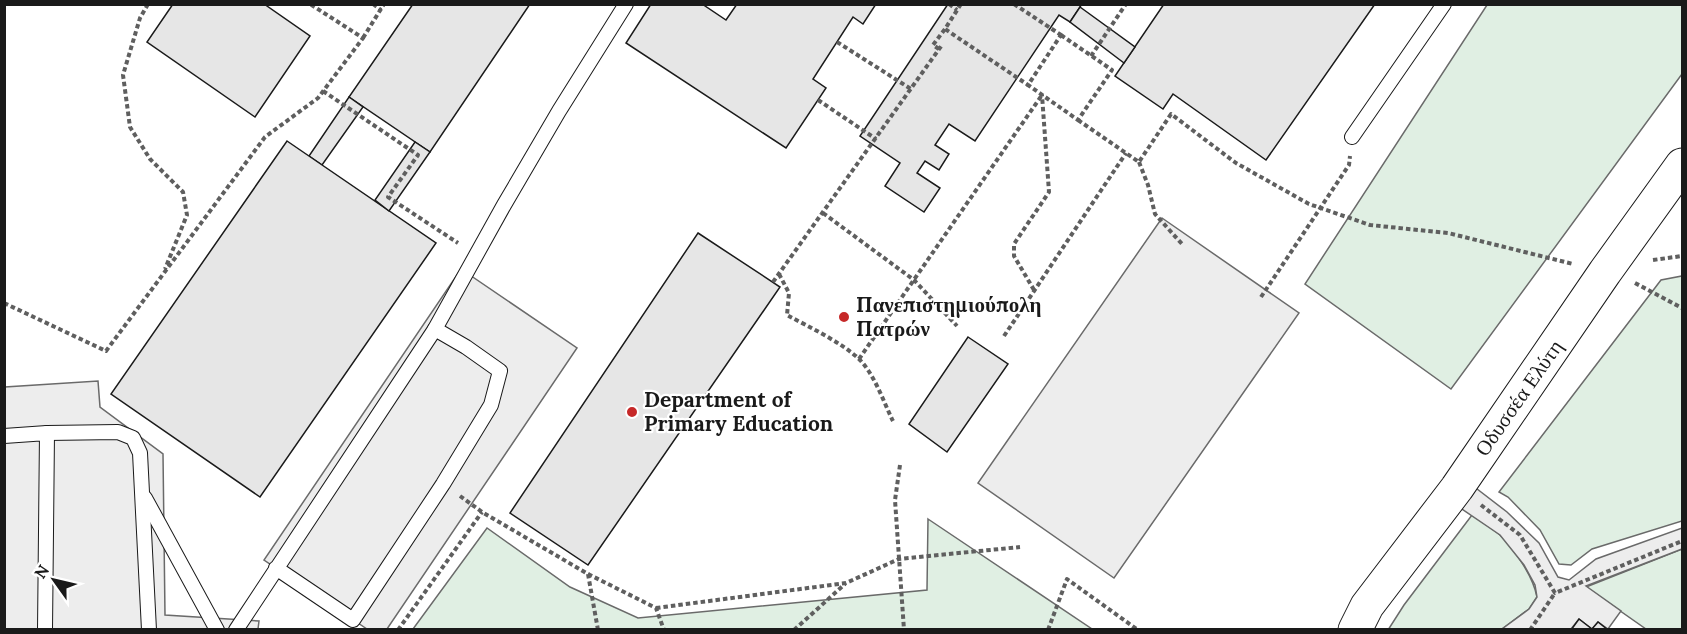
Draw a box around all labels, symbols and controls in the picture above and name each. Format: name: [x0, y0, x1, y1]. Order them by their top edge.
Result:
place label: Πανεπιστημιούπολη Πατρών: [856, 291, 1042, 342]
marker: Πανεπιστημιούπολη Πατρών: [837, 310, 851, 324]
street label: Οδυσσέα Ελύτη: [1469, 334, 1569, 461]
place label: Department of Primary Education: [644, 386, 833, 437]
marker: Department of Primary Education: [625, 405, 639, 419]
north arrow: [24, 550, 84, 610]
text: N: [30, 561, 53, 582]

